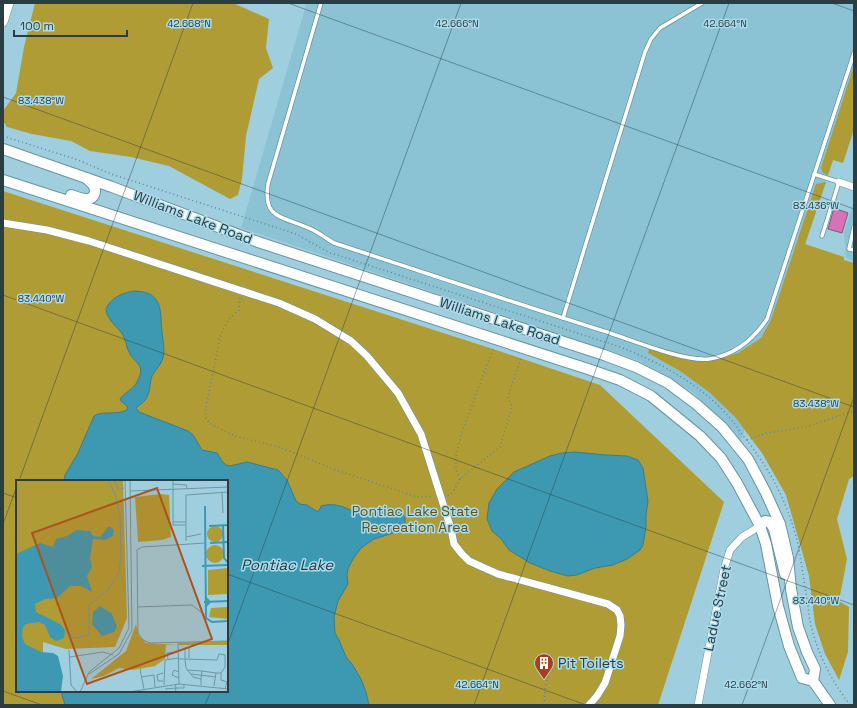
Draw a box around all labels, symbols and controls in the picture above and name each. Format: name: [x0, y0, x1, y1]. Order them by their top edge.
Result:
scale bar: [14, 12, 127, 38]
text: 42.668°N: [167, 17, 211, 30]
text: 42.666°N: [435, 17, 479, 30]
text: 42.664°N: [703, 17, 747, 30]
text: 100 m: [20, 18, 54, 34]
text: 83.438°W: [18, 94, 64, 107]
street label: Williams Lake Road: [131, 186, 255, 248]
text: 83.436°W: [793, 199, 839, 212]
text: 83.440°W: [18, 292, 64, 305]
street label: Williams Lake Road: [437, 293, 563, 349]
text: 83.438°W: [793, 397, 839, 410]
inset map: [16, 480, 228, 692]
park label: Pontiac Lake State Recreation Area: [352, 502, 478, 536]
water label: Pontiac Lake: [241, 555, 334, 574]
street label: Ladue Street: [699, 563, 735, 653]
text: 83.440°W: [793, 594, 839, 607]
building icon: Pit Toilets: [533, 652, 555, 680]
place label: Pit Toilets: [558, 654, 624, 672]
text: 42.664°N: [455, 678, 499, 691]
text: 42.662°N: [724, 678, 768, 691]

